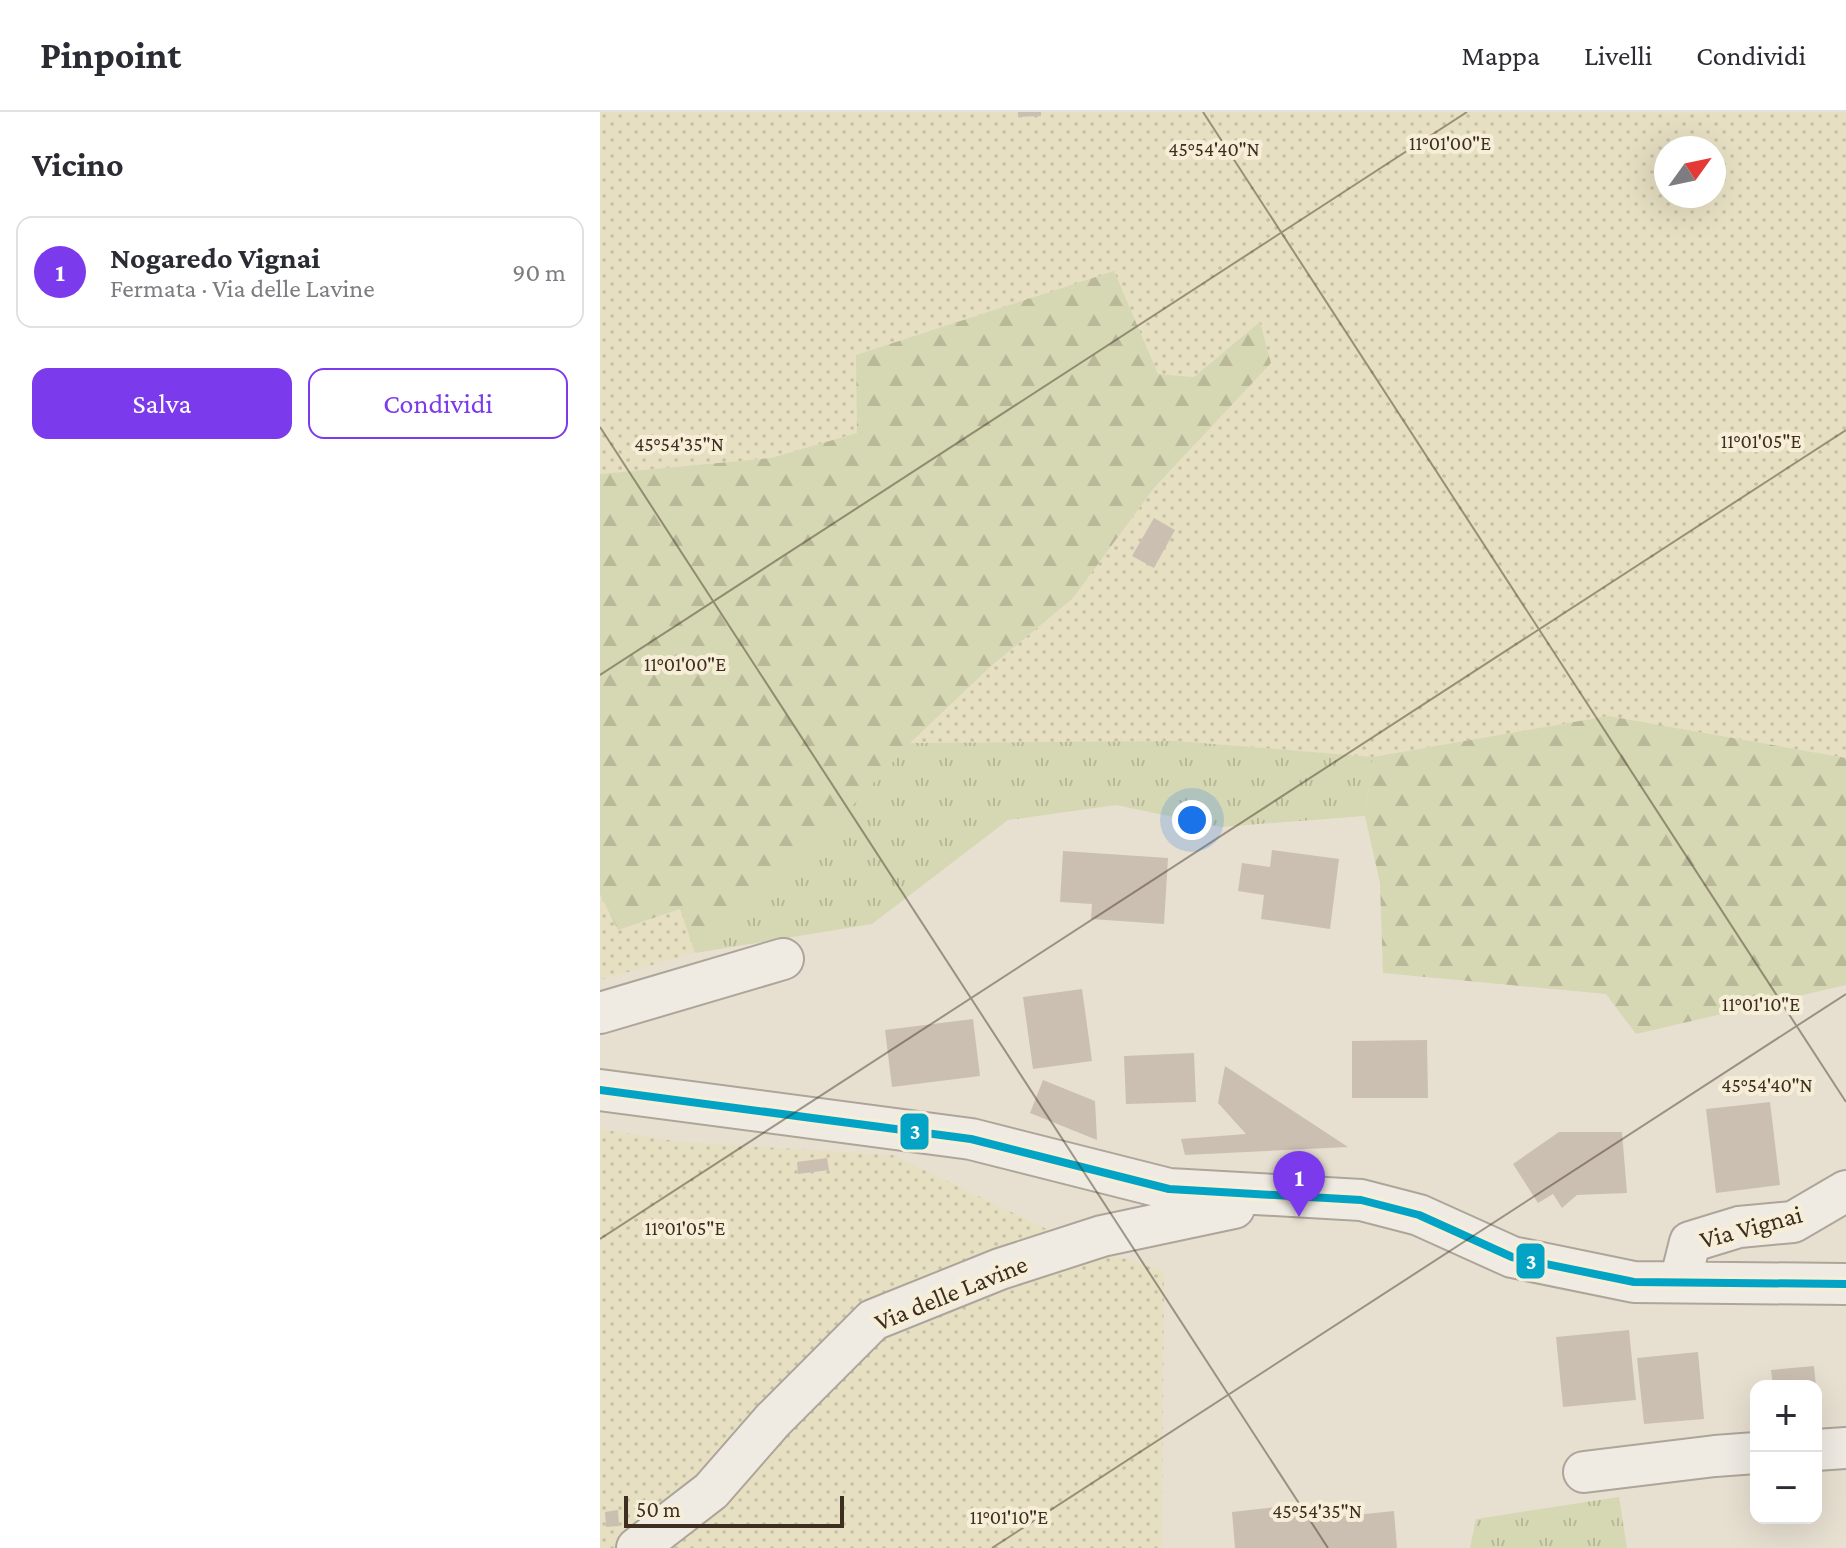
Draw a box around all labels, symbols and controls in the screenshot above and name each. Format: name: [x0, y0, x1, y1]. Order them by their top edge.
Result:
text: Pinpoint: [40, 34, 181, 76]
text: Mappa: [1461, 40, 1540, 71]
text: Livelli: [1584, 40, 1652, 71]
text: Condividi: [1696, 40, 1806, 71]
text: 11°01'00"E: [1409, 132, 1491, 154]
north arrow: [1654, 136, 1726, 208]
text: 45°54'40"N: [1168, 138, 1260, 160]
text: Vicino: [32, 146, 124, 183]
text: Nogaredo Vignai: [110, 241, 320, 274]
text: 1: [55, 258, 65, 287]
text: 90 m: [512, 258, 566, 287]
text: Fermata · Via delle Lavine: [110, 274, 375, 303]
button: Salva: [32, 368, 292, 439]
button: Condividi: [308, 368, 568, 439]
text: 11°01'05"E: [1721, 430, 1801, 452]
text: 45°54'35"N: [634, 433, 724, 455]
text: 11°01'00"E: [644, 653, 726, 675]
your location: [1172, 800, 1212, 840]
text: 11°01'10"E: [1722, 993, 1800, 1015]
text: 45°54'40"N: [1721, 1074, 1813, 1096]
line badge: 3: [899, 1112, 930, 1151]
text: 3: [910, 1119, 920, 1144]
pin: 1: [1273, 1151, 1325, 1217]
street label: Via Vignai: [1697, 1199, 1806, 1255]
text: 11°01'05"E: [645, 1217, 725, 1239]
line badge: 3: [1515, 1242, 1546, 1280]
street label: Via delle Lavine: [870, 1249, 1032, 1337]
text: 3: [1526, 1249, 1536, 1274]
map controls: [1750, 1380, 1822, 1524]
button: +: [1750, 1380, 1822, 1452]
button: −: [1750, 1452, 1822, 1524]
scale bar: [624, 1492, 844, 1528]
text: 50 m: [636, 1497, 681, 1522]
text: 45°54'35"N: [1272, 1500, 1362, 1522]
text: 11°01'10"E: [970, 1506, 1048, 1528]

